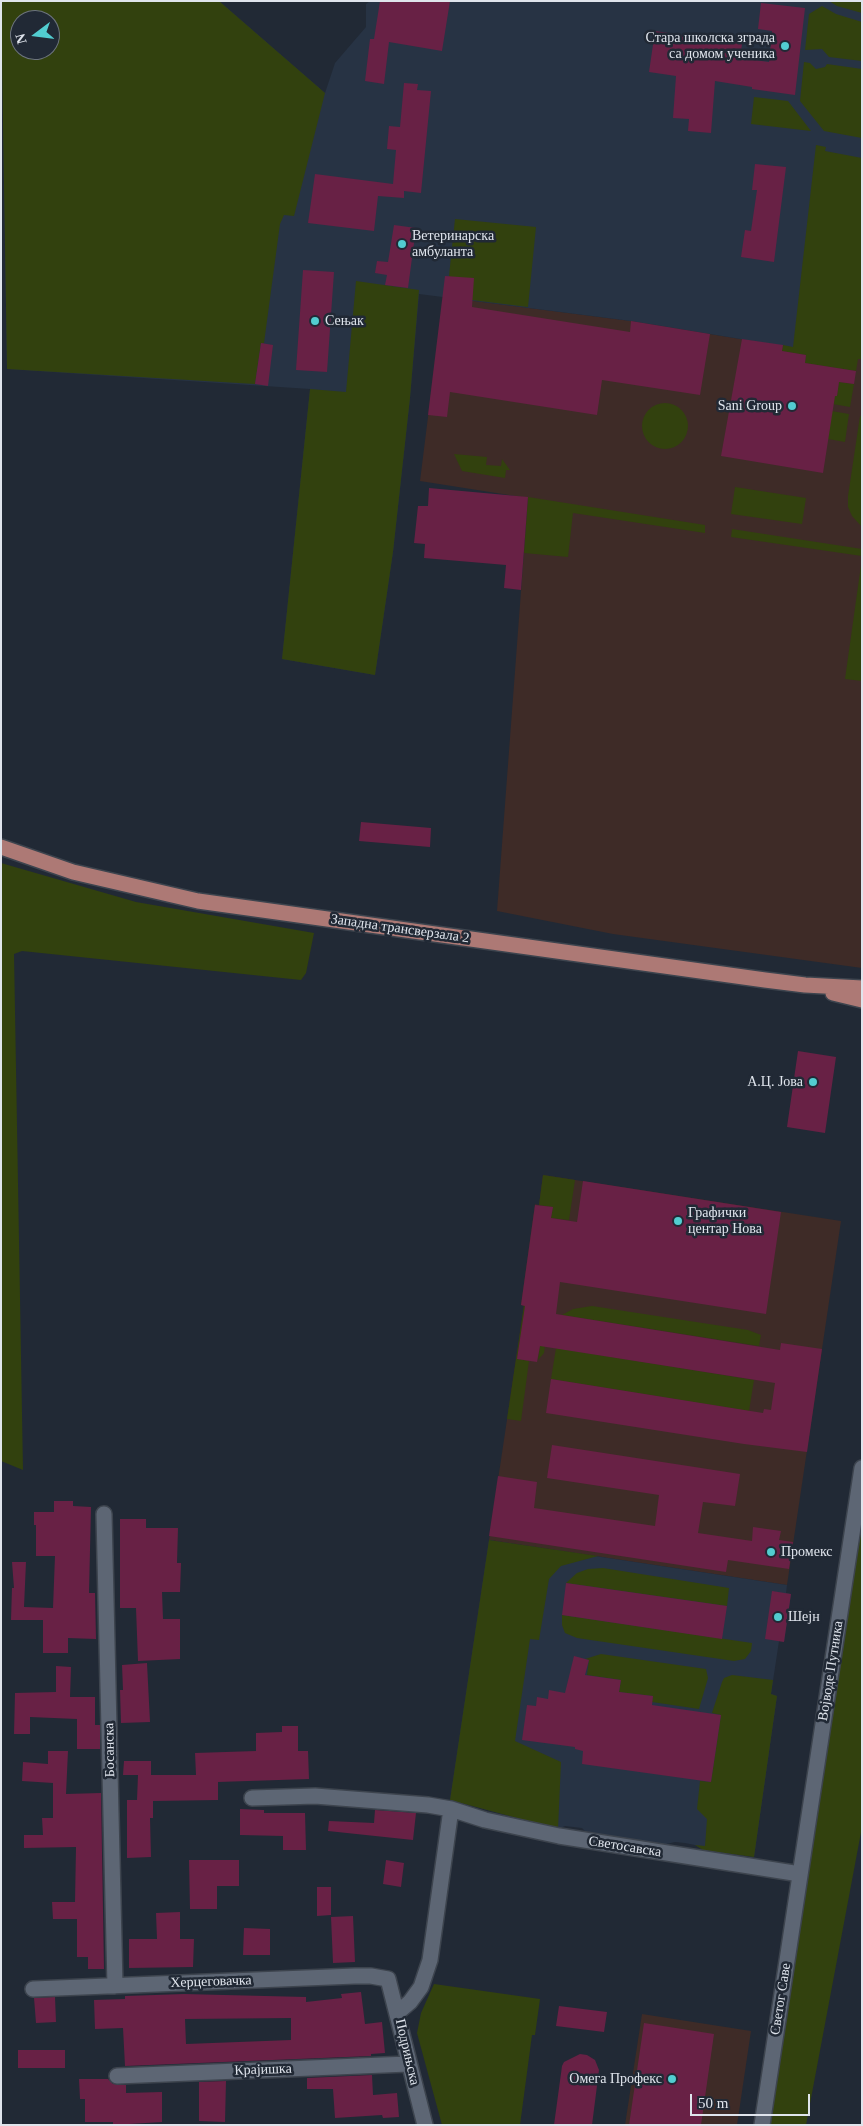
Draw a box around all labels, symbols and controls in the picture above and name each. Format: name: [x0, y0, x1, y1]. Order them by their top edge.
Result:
north arrow: [10, 10, 60, 60]
place label: Стара школска зграда са домом ученика: [646, 30, 775, 62]
text: N: [12, 32, 30, 46]
marker: Стара школска зграда са домом ученика: [779, 40, 791, 52]
place label: Ветеринарска амбуланта: [412, 228, 494, 260]
marker: Ветеринарска амбуланта: [396, 238, 408, 250]
place label: Сењак: [325, 313, 364, 329]
marker: Сењак: [309, 315, 321, 327]
place label: Sani Group: [718, 398, 782, 414]
marker: Sani Group: [786, 400, 798, 412]
street label: Западна трансверзала 2: [330, 911, 470, 947]
place label: А.Ц. Јова: [747, 1074, 803, 1090]
marker: А.Ц. Јова: [807, 1076, 819, 1088]
place label: Графички центар Нова: [688, 1205, 762, 1238]
marker: Графички центар Нова: [672, 1215, 684, 1227]
place label: Промекс: [781, 1544, 833, 1560]
marker: Промекс: [765, 1546, 777, 1558]
place label: Шејн: [788, 1609, 820, 1625]
marker: Шејн: [772, 1611, 784, 1623]
street label: Војводе Путника: [815, 1620, 847, 1722]
street label: Босанска: [101, 1723, 119, 1777]
street label: Светосавска: [587, 1833, 663, 1861]
street label: Светог Саве: [767, 1962, 795, 2036]
street label: Херцеговачка: [170, 1972, 252, 1992]
street label: Подрињска: [391, 2017, 423, 2087]
street label: Крајишка: [234, 2061, 292, 2079]
place label: Омега Профекс: [569, 2071, 662, 2087]
marker: Омега Профекс: [666, 2073, 678, 2085]
scale bar: [693, 2084, 813, 2116]
text: 50 m: [698, 2095, 728, 2111]

